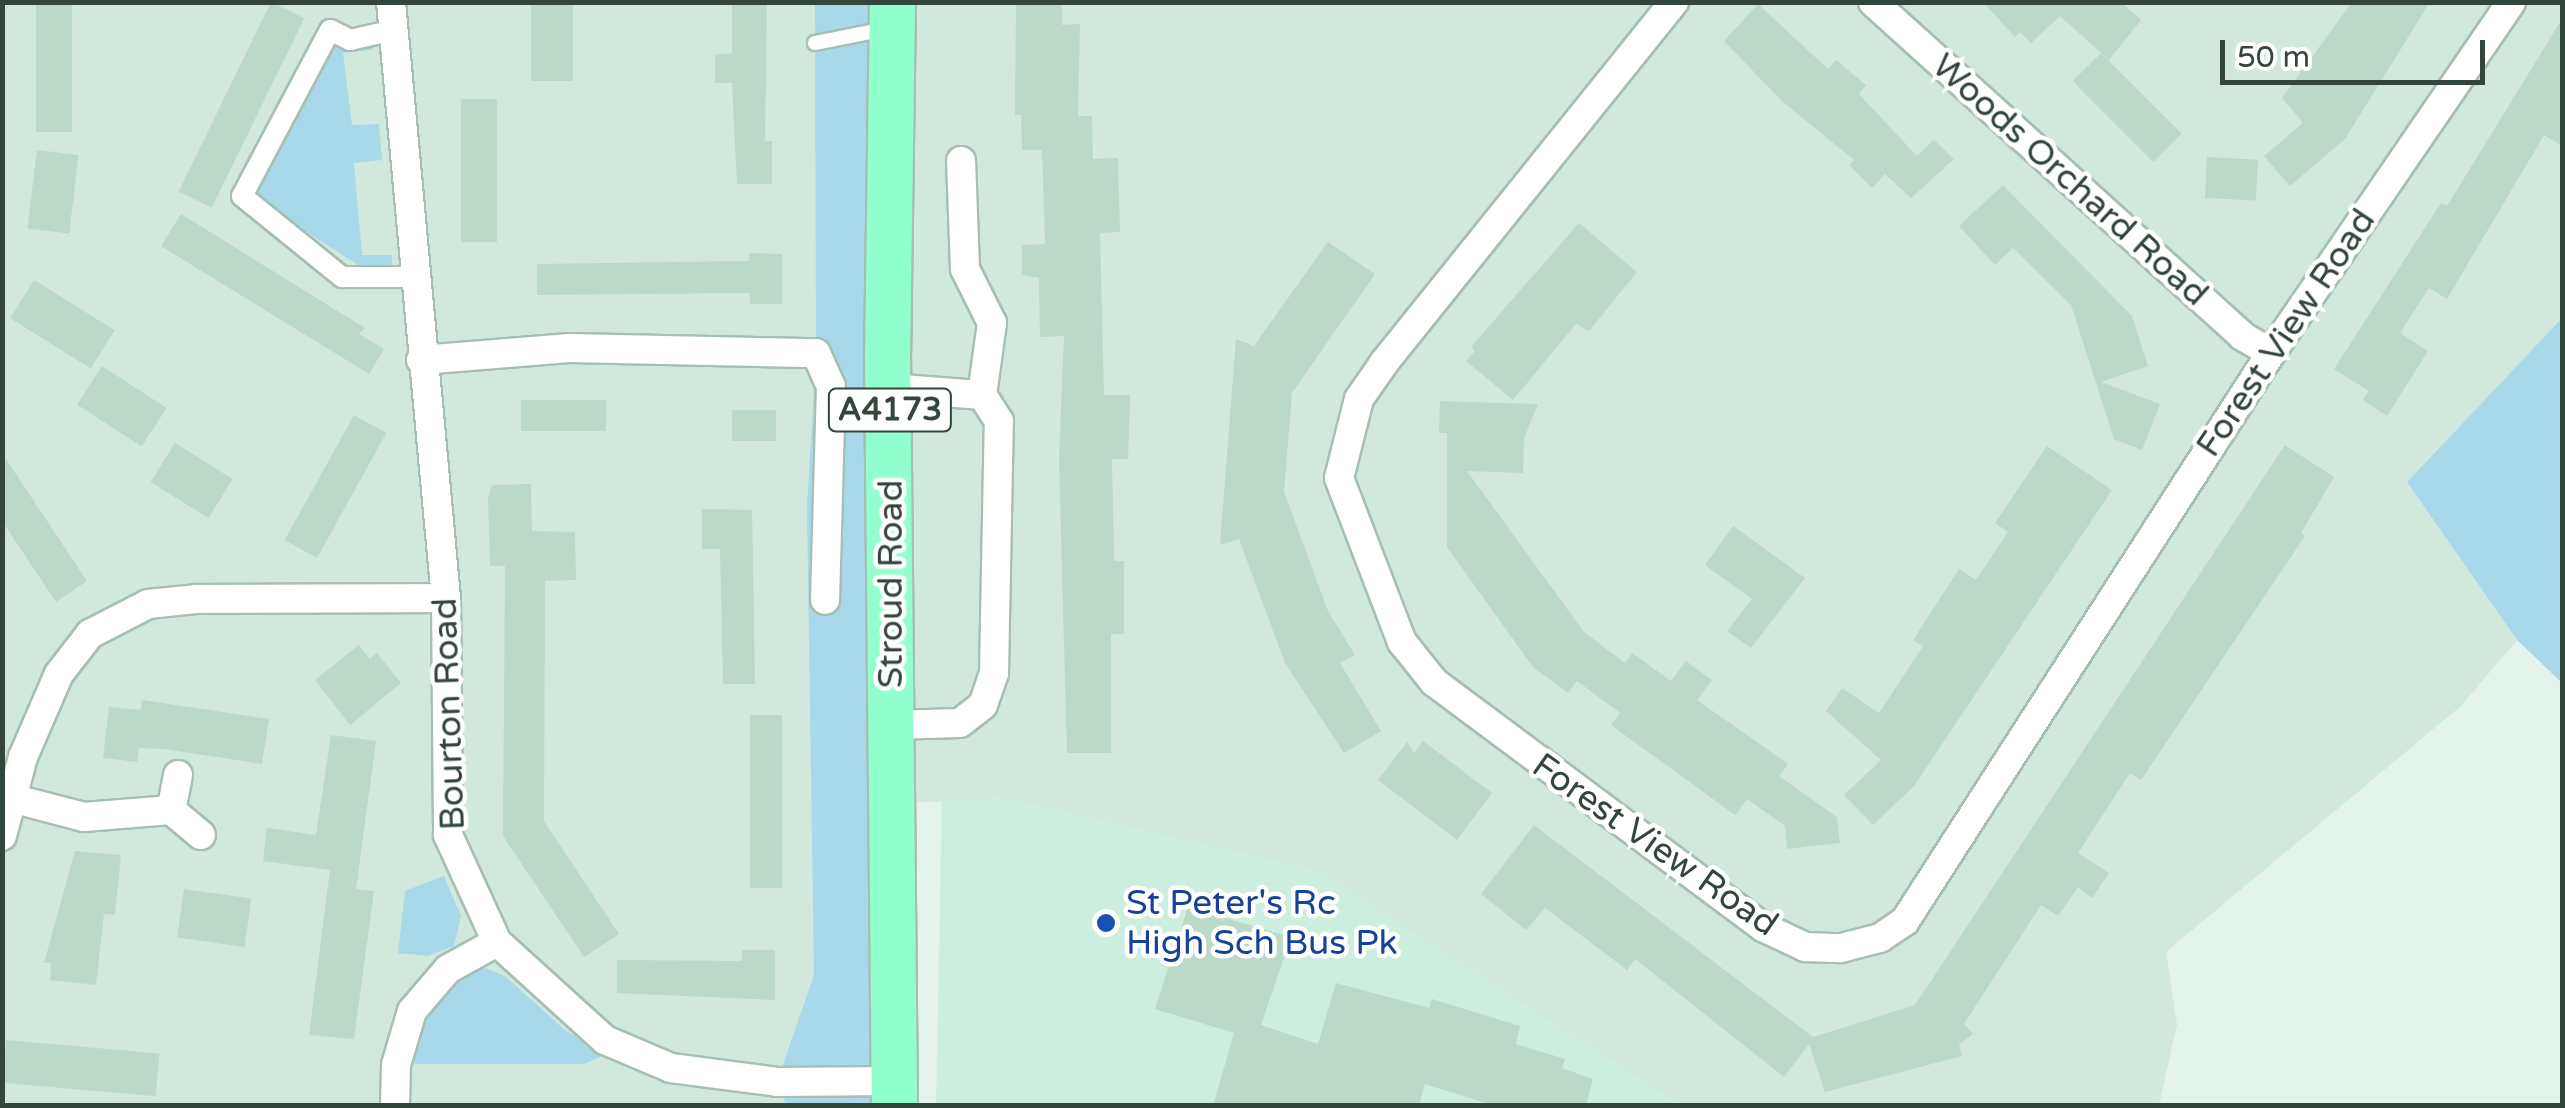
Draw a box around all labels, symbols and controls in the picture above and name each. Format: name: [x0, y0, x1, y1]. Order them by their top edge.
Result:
scale bar: [2225, 20, 2490, 82]
text: 50 m: [2237, 39, 2310, 76]
street label: Woods Orchard Road: [1923, 45, 2217, 315]
street label: Forest View Road: [2187, 201, 2385, 465]
road number: A4173: [828, 383, 952, 437]
street label: Stroud Road: [870, 480, 912, 688]
street label: Bourton Road: [424, 597, 474, 831]
street label: Forest View Road: [1524, 745, 1786, 945]
place label: St Peter's Rc High Sch Bus Pk: [1126, 882, 1398, 964]
marker: St Peter's Rc High Sch Bus Pk: [1095, 912, 1117, 934]

